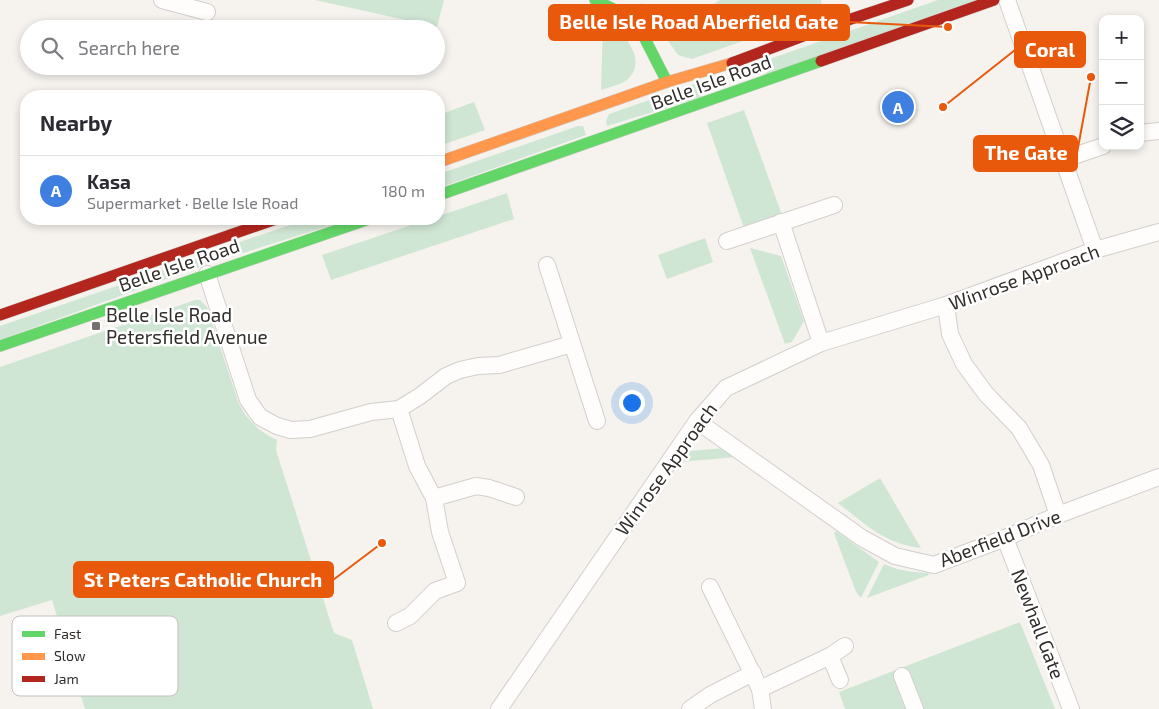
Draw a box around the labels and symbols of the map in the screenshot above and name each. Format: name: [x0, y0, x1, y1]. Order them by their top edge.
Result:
callout: Belle Isle Road Aberfield Gate: [549, 5, 849, 40]
text: Belle Isle Road Aberfield Gate: [559, 9, 839, 33]
callout: Coral: [1015, 32, 1085, 67]
text: Coral: [1025, 37, 1075, 61]
street label: Belle Isle Road: [648, 49, 774, 114]
pin: A: [882, 88, 914, 126]
callout: The Gate: [974, 136, 1077, 171]
text: The Gate: [984, 140, 1068, 164]
street label: Belle Isle Road: [115, 233, 242, 296]
street label: Winrose Approach: [945, 239, 1102, 314]
place label: Belle Isle Road Petersfield Avenue: [106, 303, 268, 348]
marker: Belle Isle Road Petersfield Avenue: [90, 320, 102, 332]
your location: [619, 390, 645, 416]
street label: Winrose Approach: [610, 398, 721, 540]
street label: Aberfield Drive: [936, 504, 1064, 571]
callout: St Peters Catholic Church: [74, 562, 333, 597]
street label: Newhall Gate: [1007, 566, 1070, 682]
text: St Peters Catholic Church: [84, 567, 322, 591]
legend: [12, 616, 178, 696]
text: Fast: [54, 625, 81, 642]
text: Slow: [54, 647, 86, 664]
text: Jam: [54, 670, 79, 687]

